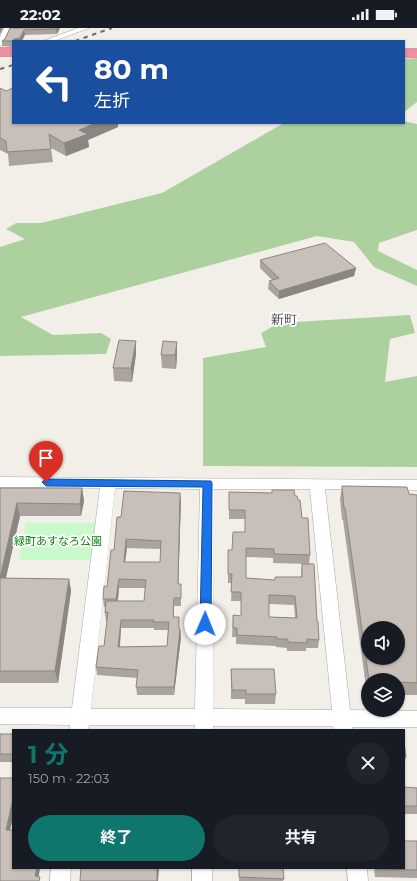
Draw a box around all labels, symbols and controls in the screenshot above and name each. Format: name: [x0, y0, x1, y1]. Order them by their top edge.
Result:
text: 22:02: [20, 5, 61, 24]
text: 80 m: [94, 52, 169, 86]
icon: left: [28, 56, 80, 108]
text: 左折: [94, 90, 130, 112]
district label: 新町: [271, 311, 297, 327]
pin: [29, 441, 63, 482]
icon: arrive: [35, 447, 57, 469]
park label: 緑町あすなろ公園: [14, 534, 102, 548]
position arrow: [184, 603, 226, 645]
map controls: [361, 621, 405, 717]
button: sound: [361, 621, 405, 665]
button: layers: [361, 673, 405, 717]
text: 1 分: [28, 740, 68, 769]
button: close: [347, 742, 389, 784]
text: 150 m · 22:03: [28, 770, 109, 786]
button: 終了: [28, 815, 205, 861]
button: 共有: [213, 815, 389, 861]

